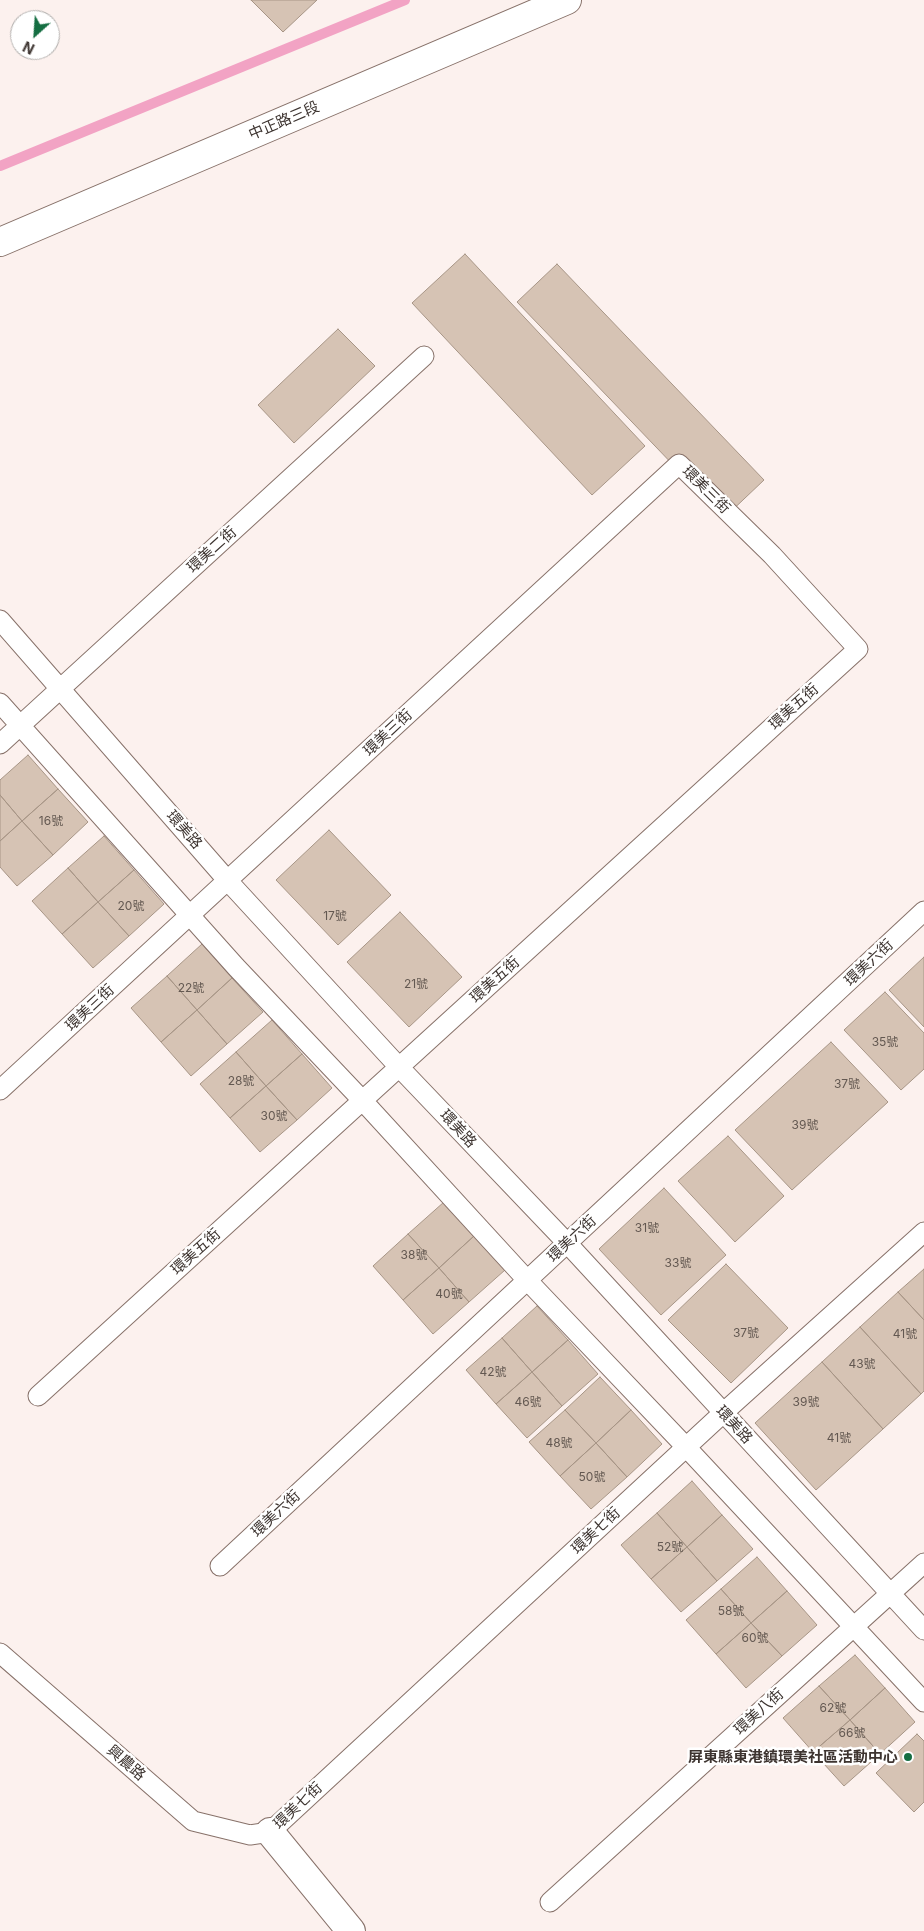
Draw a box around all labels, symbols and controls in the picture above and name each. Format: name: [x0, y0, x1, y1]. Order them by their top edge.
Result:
north arrow: [10, 10, 60, 60]
text: N: [20, 38, 37, 58]
street label: 中正路三段: [246, 98, 322, 144]
street label: 環美三街: [678, 462, 734, 518]
street label: 環美二街: [184, 523, 240, 577]
street label: 環美五街: [766, 680, 822, 734]
street label: 環美三街: [360, 706, 416, 760]
street label: 環美路: [162, 807, 206, 853]
house number: 16號: [39, 814, 63, 828]
house number: 20號: [118, 899, 144, 913]
house number: 17號: [323, 909, 347, 923]
street label: 環美六街: [841, 936, 897, 990]
street label: 環美五街: [467, 953, 523, 1007]
house number: 21號: [404, 977, 428, 991]
street label: 環美三街: [62, 981, 118, 1035]
house number: 22號: [178, 981, 204, 995]
house number: 35號: [872, 1035, 898, 1049]
house number: 28號: [228, 1074, 254, 1088]
house number: 37號: [834, 1077, 860, 1091]
street label: 環美路: [436, 1106, 480, 1152]
house number: 30號: [261, 1109, 287, 1123]
house number: 39號: [792, 1118, 818, 1132]
street label: 環美六街: [544, 1212, 600, 1266]
house number: 31號: [635, 1221, 659, 1235]
street label: 環美五街: [168, 1225, 224, 1279]
house number: 38號: [401, 1248, 427, 1262]
house number: 33號: [665, 1256, 691, 1270]
house number: 40號: [435, 1287, 463, 1301]
house number: 37號: [733, 1326, 759, 1340]
house number: 41號: [893, 1327, 917, 1341]
house number: 43號: [848, 1357, 876, 1371]
house number: 42號: [479, 1365, 507, 1379]
house number: 46號: [514, 1395, 542, 1409]
house number: 39號: [793, 1395, 819, 1409]
street label: 環美路: [712, 1402, 756, 1448]
house number: 41號: [827, 1431, 851, 1445]
house number: 48號: [545, 1436, 573, 1450]
house number: 50號: [579, 1470, 605, 1484]
street label: 環美六街: [248, 1487, 304, 1541]
street label: 環美七街: [568, 1504, 624, 1558]
house number: 52號: [657, 1540, 683, 1554]
house number: 58號: [718, 1604, 744, 1618]
house number: 60號: [741, 1631, 769, 1645]
street label: 環美八街: [731, 1685, 787, 1739]
house number: 62號: [820, 1701, 846, 1715]
house number: 66號: [839, 1726, 865, 1740]
street label: 興農路: [103, 1741, 149, 1785]
place label: 屏東縣東港鎮環美社區活動中心: [688, 1748, 898, 1766]
marker: 屏東縣東港鎮環美社區活動中心: [902, 1751, 914, 1763]
street label: 環美七街: [270, 1779, 326, 1833]

